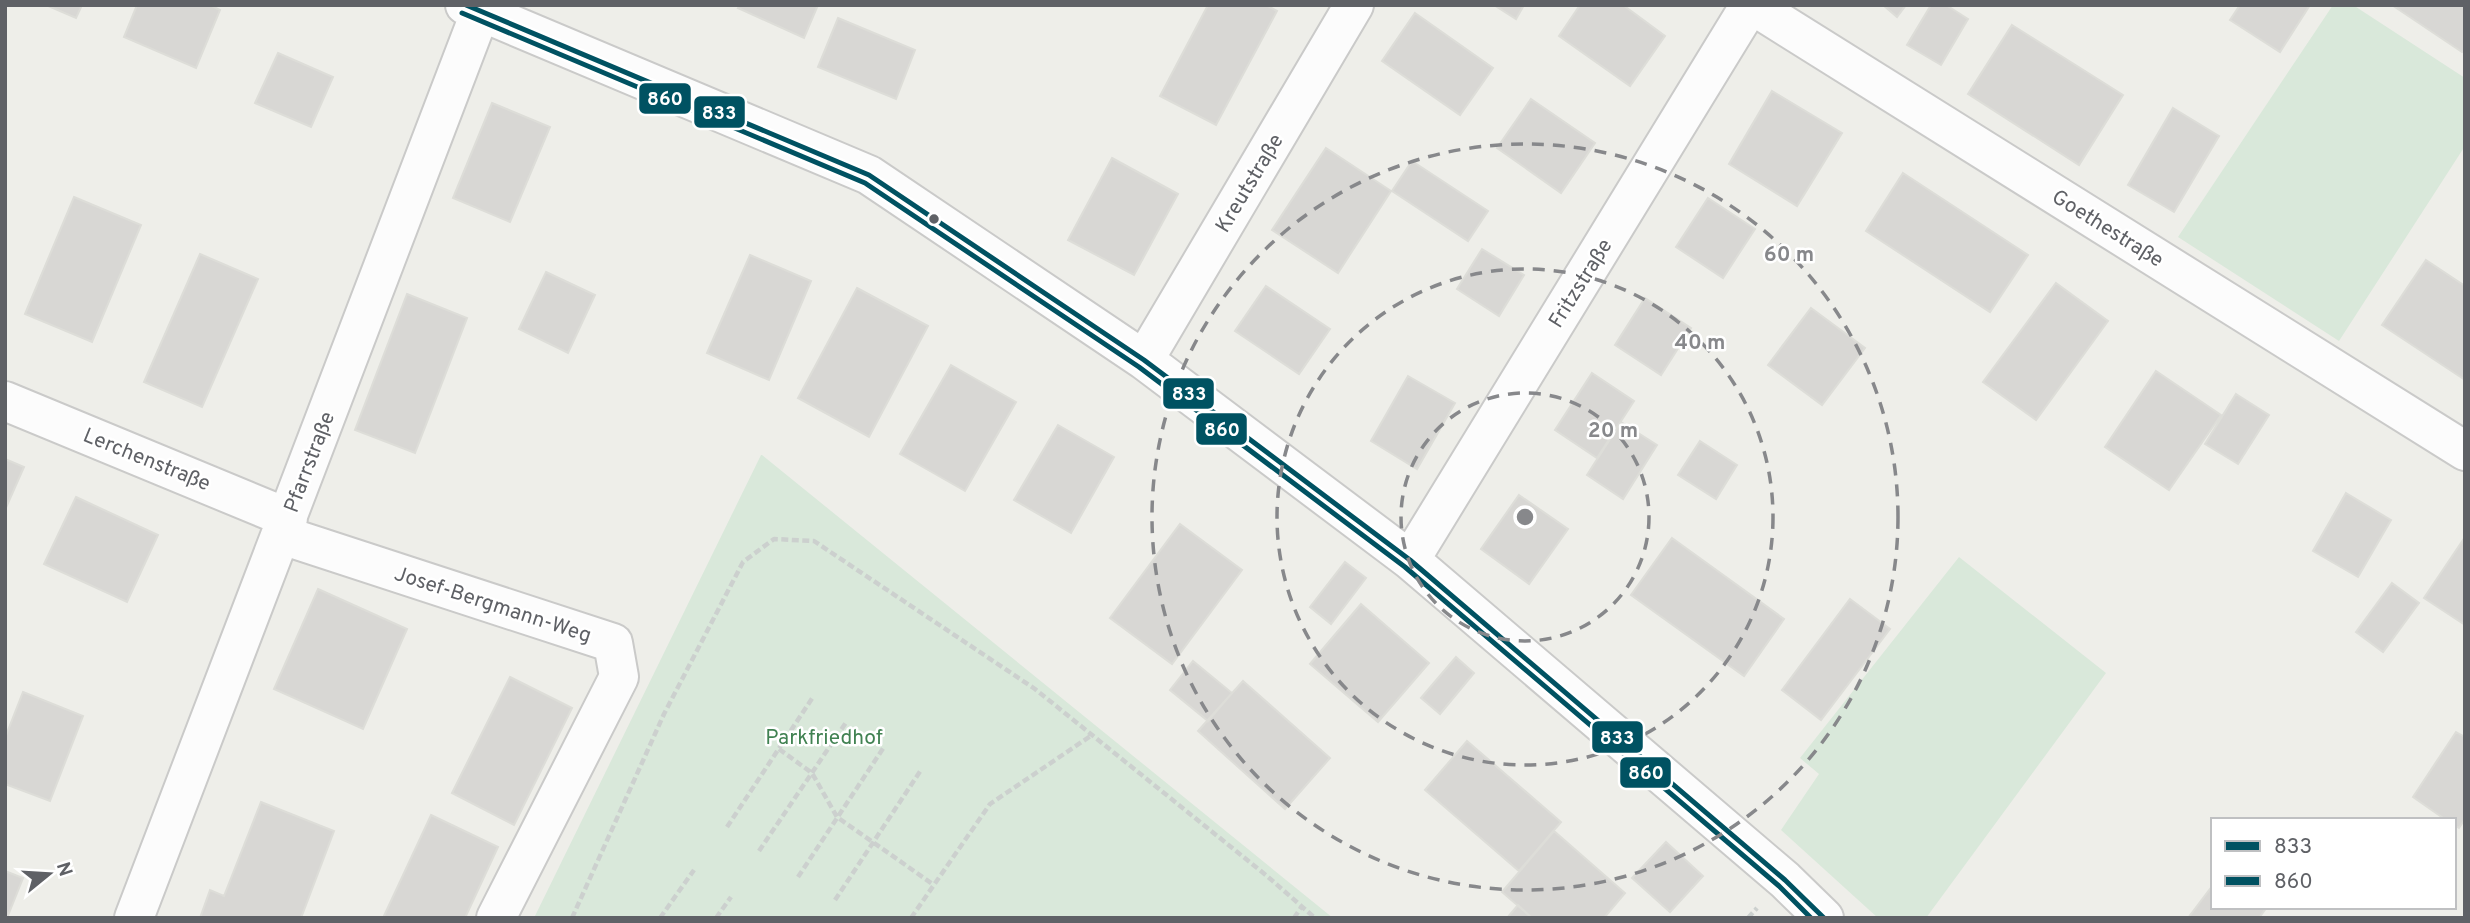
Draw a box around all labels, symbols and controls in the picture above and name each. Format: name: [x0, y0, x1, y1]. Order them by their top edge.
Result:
line badge: 860: [638, 82, 692, 115]
text: 860: [647, 88, 683, 112]
line badge: 833: [693, 95, 746, 129]
text: 833: [702, 102, 736, 126]
street label: Kreutstraße: [1210, 129, 1290, 238]
street label: Goethestraße: [2046, 184, 2168, 274]
unlabelled marker: [927, 212, 941, 226]
street label: Fritzstraße: [1543, 234, 1619, 333]
text: 60 m: [1764, 242, 1814, 269]
text: 40 m: [1675, 330, 1725, 357]
line badge: 833: [1162, 377, 1215, 410]
text: 833: [1172, 383, 1206, 407]
street label: Pfarrstraße: [279, 408, 342, 517]
line badge: 860: [1195, 412, 1248, 446]
text: 20 m: [1588, 418, 1638, 445]
text: 860: [1204, 419, 1240, 443]
street label: Lerchenstraße: [79, 423, 214, 498]
centre of rings: [1513, 505, 1537, 529]
street label: Josef-Bergmann-Weg: [391, 561, 594, 650]
line badge: 833: [1591, 720, 1644, 754]
park label: Parkfriedhof: [765, 725, 883, 752]
text: 833: [1600, 727, 1634, 751]
line badge: 860: [1619, 756, 1672, 789]
text: 860: [1628, 762, 1664, 786]
legend: [2211, 818, 2456, 909]
text: 833: [2274, 834, 2312, 861]
north arrow: [14, 839, 84, 909]
text: N: [50, 859, 77, 880]
text: 860: [2274, 869, 2313, 896]

